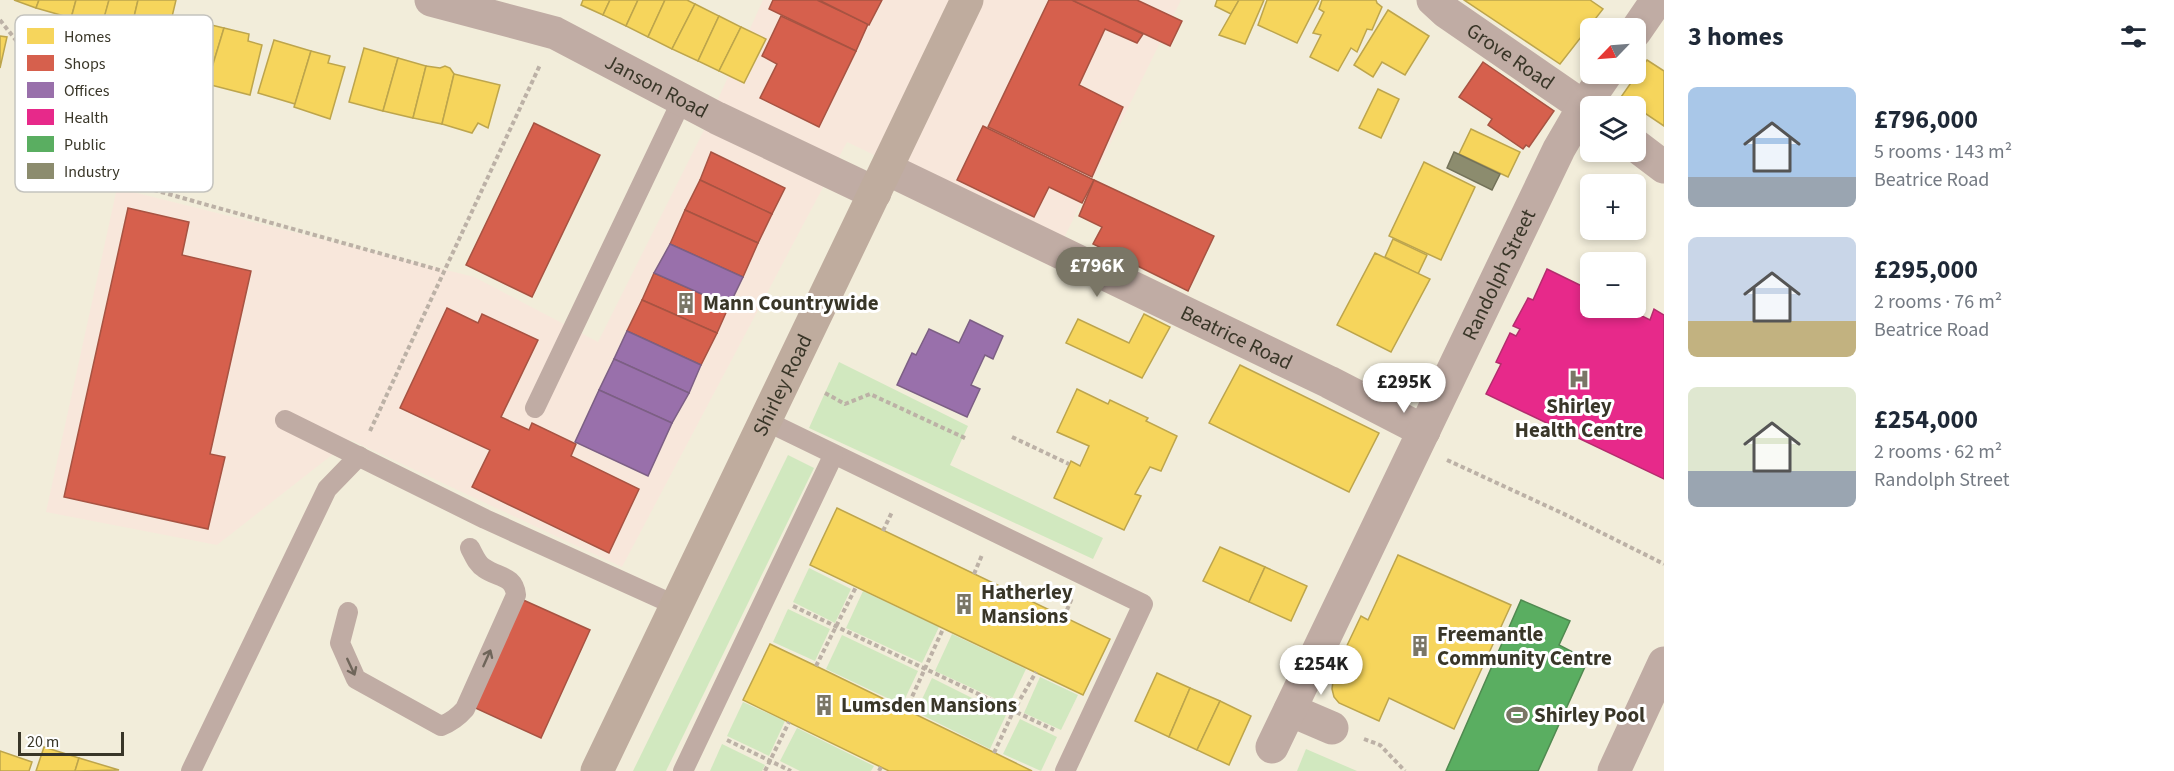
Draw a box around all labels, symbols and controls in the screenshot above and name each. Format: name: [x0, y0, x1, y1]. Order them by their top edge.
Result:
legend: [15, 15, 213, 192]
street label: Grove Road: [1460, 15, 1561, 97]
north arrow: [1580, 18, 1646, 84]
map controls: [1580, 18, 1646, 318]
text: 3 homes: [1688, 18, 1783, 55]
icon: filters: [2117, 20, 2150, 53]
text: Homes: [64, 26, 111, 48]
street label: Janson Road: [599, 47, 714, 126]
text: Shops: [64, 53, 106, 75]
text: Offices: [64, 80, 110, 102]
button: layers: [1580, 96, 1646, 162]
text: £796,000: [1874, 101, 1978, 138]
text: Health: [64, 107, 108, 129]
icon: home: [1736, 111, 1808, 183]
text: Public: [64, 134, 106, 156]
text: 5 rooms · 143 m²: [1874, 138, 2012, 166]
text: Industry: [64, 161, 120, 183]
text: Beatrice Road: [1874, 166, 1989, 194]
button: +: [1580, 174, 1646, 240]
street label: Randolph Street: [1454, 204, 1543, 345]
pin: £796K: [1055, 247, 1139, 298]
text: £295,000: [1874, 251, 1978, 288]
text: £796K: [1070, 252, 1124, 280]
button: −: [1580, 252, 1646, 318]
icon: home: [1736, 261, 1808, 333]
place label: Mann Countrywide: [703, 288, 879, 318]
text: 2 rooms · 76 m²: [1874, 288, 2002, 316]
building icon: Mann Countrywide: [674, 291, 698, 315]
street label: Beatrice Road: [1175, 298, 1298, 377]
text: Beatrice Road: [1874, 316, 1989, 344]
street label: Shirley Road: [745, 329, 820, 441]
pin: £295K: [1362, 363, 1446, 414]
hospital icon: Shirley Health Centre: [1567, 367, 1591, 391]
text: £295K: [1377, 368, 1431, 396]
place label: Shirley Health Centre: [1515, 391, 1643, 445]
text: £254,000: [1874, 401, 1978, 438]
icon: home: [1736, 411, 1808, 483]
text: 2 rooms · 62 m²: [1874, 438, 2002, 466]
text: Randolph Street: [1874, 466, 2009, 494]
place label: Hatherley Mansions: [981, 577, 1073, 631]
building icon: Hatherley Mansions: [952, 592, 976, 616]
place label: Freemantle Community Centre: [1437, 619, 1612, 673]
building icon: Freemantle Community Centre: [1408, 634, 1432, 658]
pin: £254K: [1279, 645, 1363, 696]
one-way arrow: [483, 649, 494, 667]
text: £254K: [1294, 650, 1348, 678]
one-way arrow: [345, 658, 357, 676]
place label: Lumsden Mansions: [841, 690, 1017, 720]
building icon: Lumsden Mansions: [812, 693, 836, 717]
place label: Shirley Pool: [1534, 700, 1645, 730]
sports icon: Shirley Pool: [1505, 703, 1529, 727]
scale bar: [18, 729, 124, 756]
text: 20 m: [27, 731, 59, 753]

